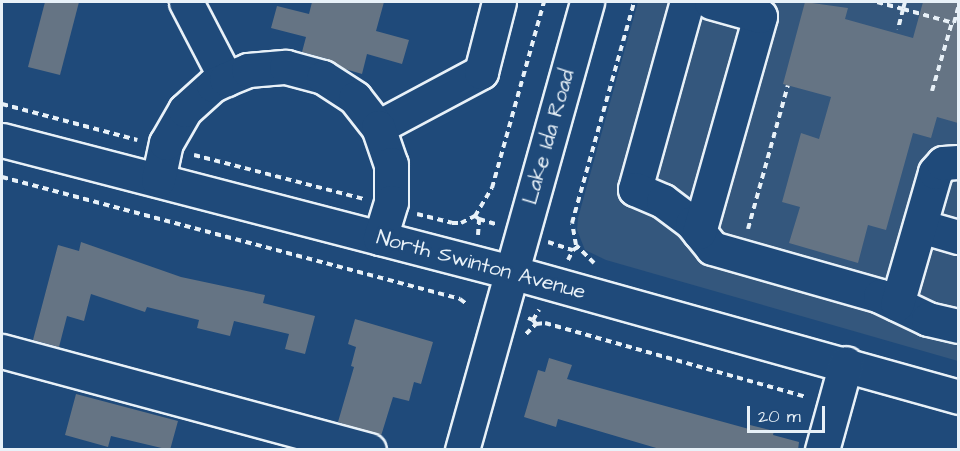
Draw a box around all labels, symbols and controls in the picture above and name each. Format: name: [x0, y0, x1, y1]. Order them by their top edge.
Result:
street label: Lake Ida Road: [518, 67, 580, 207]
street label: North Swinton Avenue: [374, 225, 588, 305]
scale bar: [750, 394, 828, 432]
text: 20 m: [758, 404, 801, 429]

